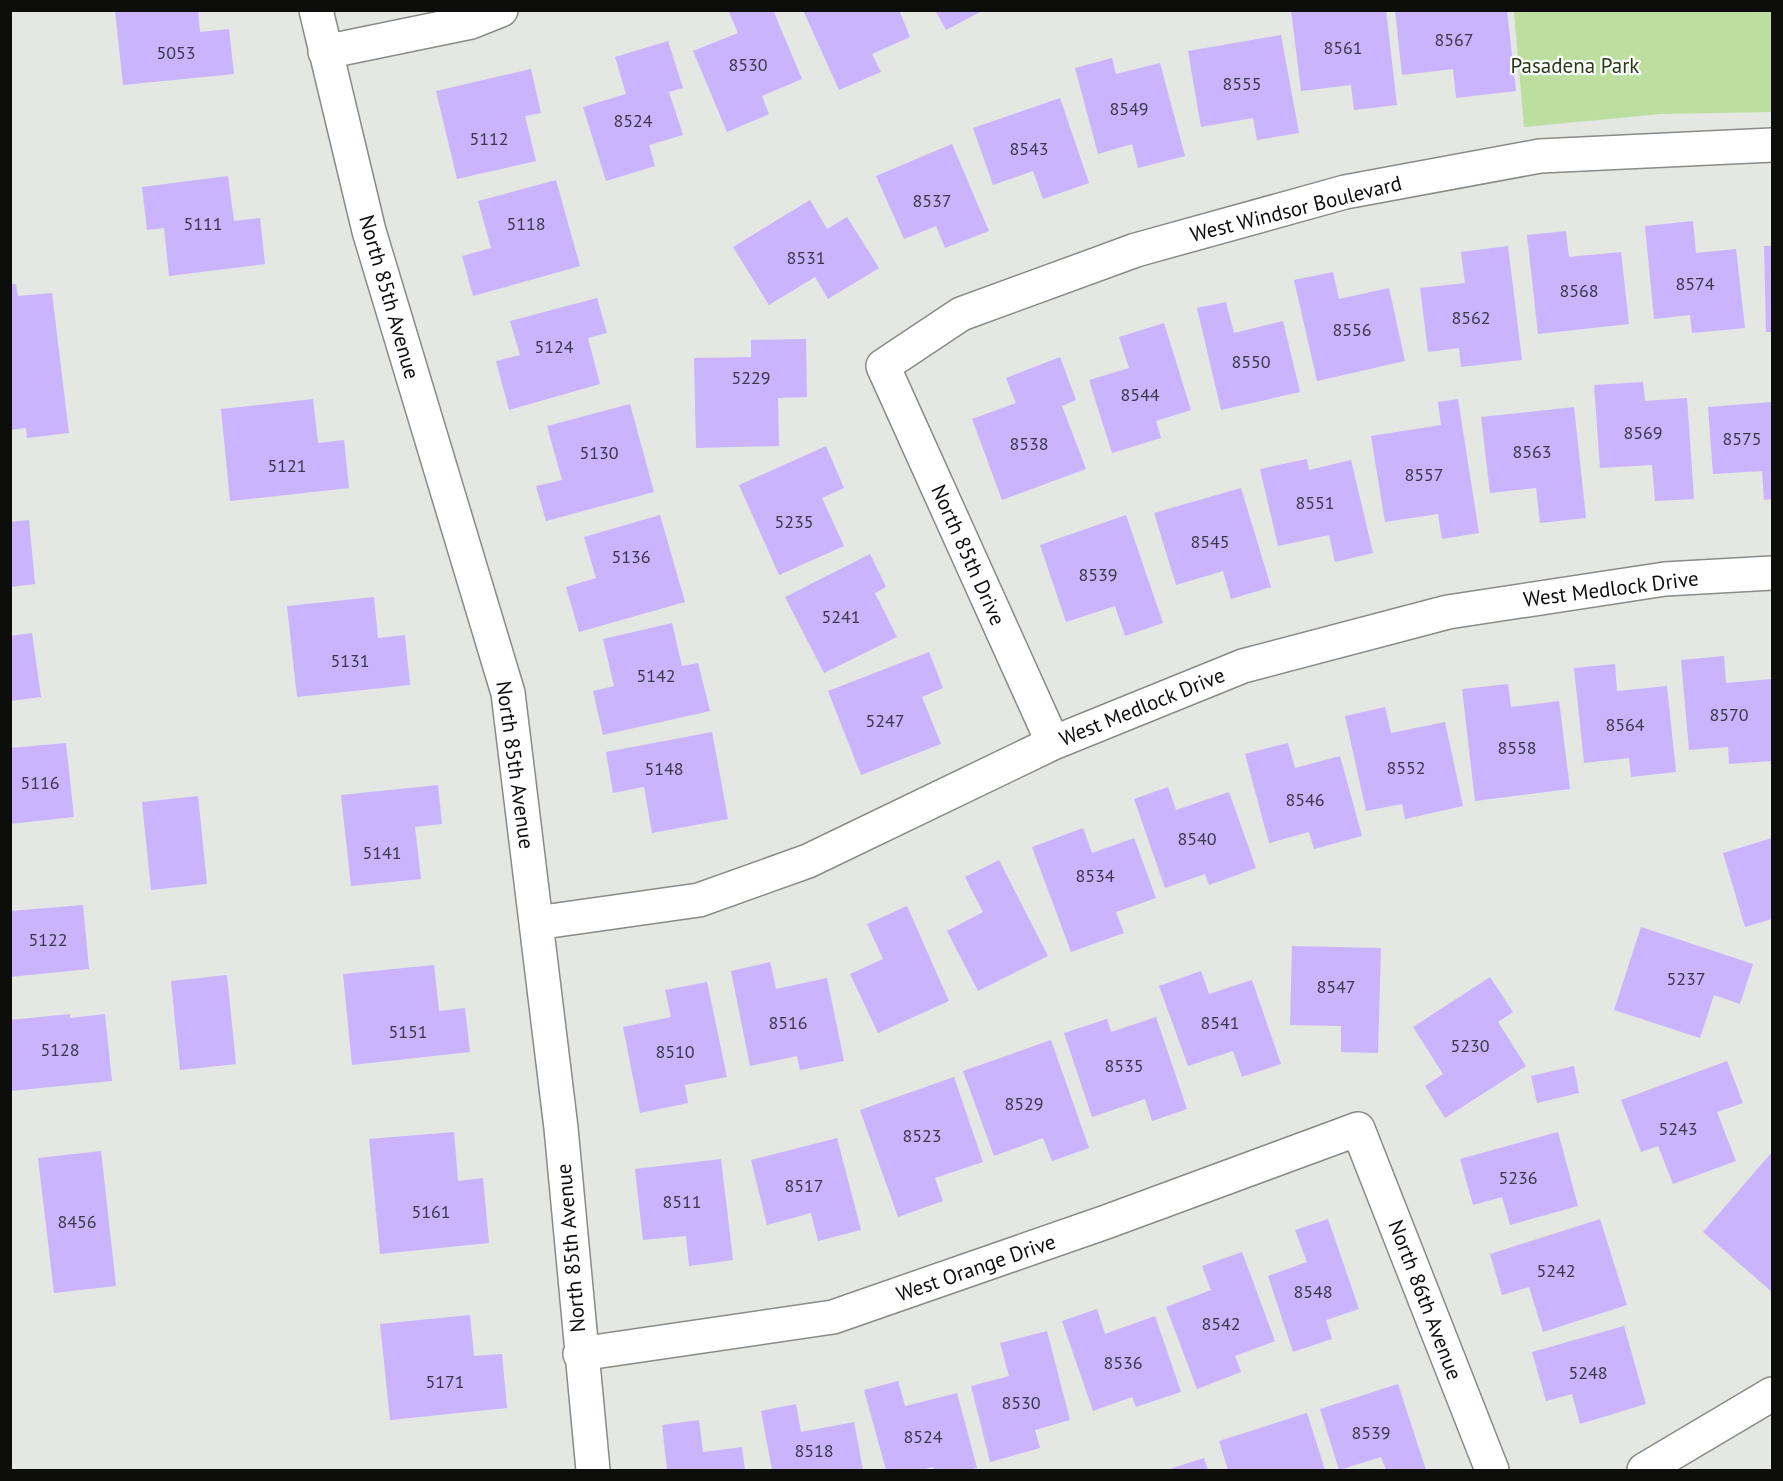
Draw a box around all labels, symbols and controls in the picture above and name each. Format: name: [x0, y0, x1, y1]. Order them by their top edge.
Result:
house number: 8567: [1434, 28, 1474, 51]
house number: 8561: [1323, 36, 1363, 59]
house number: 5053: [156, 41, 196, 64]
park label: Pasadena Park: [1511, 52, 1639, 79]
house number: 8530: [728, 53, 768, 76]
house number: 8555: [1222, 72, 1262, 95]
house number: 8549: [1109, 97, 1149, 120]
house number: 8524: [613, 109, 653, 132]
house number: 5112: [469, 127, 509, 150]
house number: 8543: [1009, 137, 1049, 160]
street label: West Windsor Boulevard: [1187, 169, 1404, 248]
house number: 8537: [912, 189, 952, 212]
house number: 5111: [183, 212, 223, 235]
street label: North 85th Avenue: [353, 212, 426, 382]
house number: 5118: [506, 212, 546, 235]
house number: 8531: [786, 246, 826, 269]
house number: 8574: [1675, 272, 1715, 295]
house number: 8568: [1559, 279, 1599, 302]
house number: 8562: [1451, 306, 1491, 329]
house number: 8556: [1332, 318, 1372, 341]
house number: 5124: [534, 335, 574, 358]
house number: 8550: [1231, 350, 1271, 373]
house number: 5229: [731, 366, 771, 389]
house number: 8544: [1120, 383, 1160, 406]
house number: 8569: [1623, 421, 1663, 444]
house number: 8575: [1722, 427, 1762, 450]
house number: 8538: [1009, 432, 1049, 455]
house number: 8563: [1512, 440, 1552, 463]
house number: 5130: [579, 441, 619, 464]
house number: 5121: [267, 454, 307, 477]
house number: 8557: [1404, 463, 1444, 486]
street label: North 85th Drive: [925, 480, 1012, 630]
house number: 8551: [1295, 491, 1335, 514]
house number: 5235: [774, 510, 814, 533]
house number: 8545: [1190, 530, 1230, 553]
house number: 5136: [611, 545, 651, 568]
house number: 8539: [1078, 563, 1118, 586]
street label: West Medlock Drive: [1522, 564, 1700, 613]
house number: 5241: [821, 605, 861, 628]
house number: 5131: [330, 649, 370, 672]
street label: West Medlock Drive: [1055, 661, 1229, 752]
house number: 5142: [636, 664, 676, 687]
street label: North 85th Avenue: [490, 679, 541, 851]
house number: 8570: [1709, 703, 1749, 726]
house number: 5247: [865, 709, 905, 732]
house number: 8564: [1605, 713, 1645, 736]
house number: 8558: [1497, 736, 1537, 759]
house number: 8552: [1386, 756, 1426, 779]
house number: 5148: [644, 757, 684, 780]
house number: 5116: [20, 771, 60, 794]
house number: 8546: [1285, 788, 1325, 811]
house number: 8540: [1177, 827, 1217, 850]
house number: 5141: [362, 841, 402, 864]
house number: 8534: [1075, 864, 1115, 887]
house number: 5122: [28, 928, 68, 951]
house number: 5237: [1666, 967, 1706, 990]
house number: 8547: [1316, 975, 1356, 998]
house number: 8516: [768, 1011, 808, 1034]
house number: 8541: [1200, 1011, 1240, 1034]
house number: 5151: [388, 1020, 428, 1043]
house number: 5230: [1450, 1034, 1490, 1057]
house number: 5128: [40, 1038, 80, 1061]
house number: 8510: [655, 1040, 695, 1063]
house number: 8535: [1104, 1054, 1144, 1077]
house number: 8529: [1004, 1092, 1044, 1115]
house number: 5243: [1658, 1117, 1698, 1140]
house number: 8523: [902, 1124, 942, 1147]
street label: North 85th Avenue: [550, 1162, 591, 1334]
house number: 5236: [1498, 1166, 1538, 1189]
house number: 8517: [784, 1174, 824, 1197]
house number: 8511: [662, 1190, 702, 1213]
house number: 5161: [411, 1200, 451, 1223]
house number: 8456: [57, 1210, 97, 1233]
street label: North 86th Avenue: [1383, 1216, 1468, 1384]
street label: West Orange Drive: [893, 1228, 1059, 1307]
house number: 5242: [1536, 1259, 1576, 1282]
house number: 8548: [1293, 1280, 1333, 1303]
house number: 8542: [1201, 1312, 1241, 1335]
house number: 8536: [1103, 1351, 1143, 1374]
house number: 5248: [1568, 1361, 1608, 1384]
house number: 5171: [425, 1370, 465, 1393]
house number: 8530: [1001, 1391, 1041, 1414]
house number: 8539: [1351, 1421, 1391, 1444]
house number: 8524: [903, 1425, 943, 1448]
house number: 8518: [794, 1439, 834, 1462]

